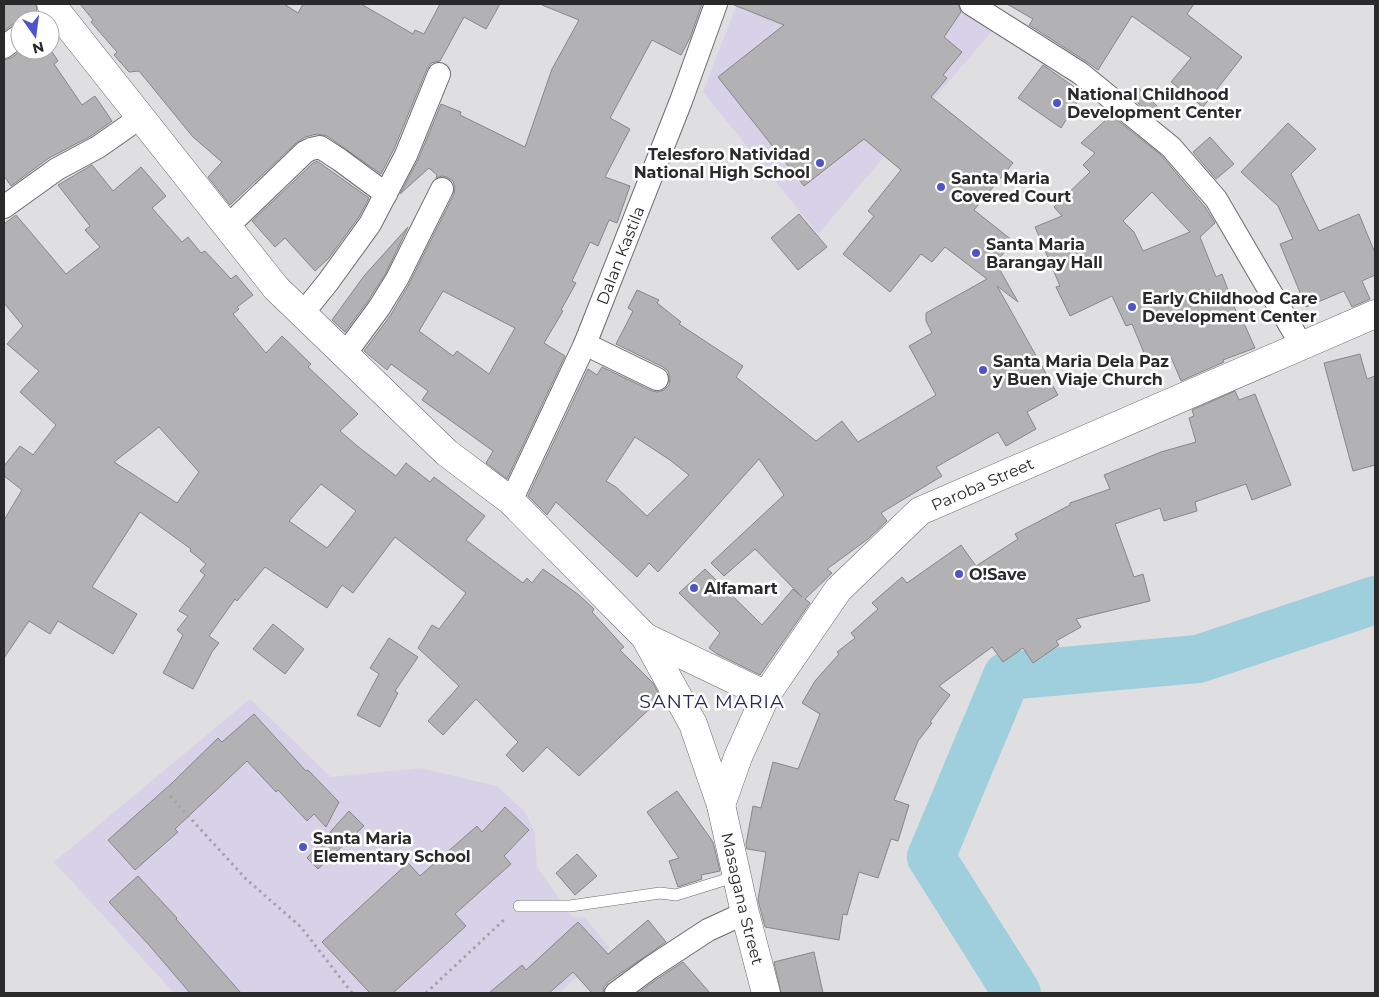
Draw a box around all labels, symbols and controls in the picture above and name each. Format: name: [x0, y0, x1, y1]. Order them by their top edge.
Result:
north arrow: [10, 10, 60, 60]
text: N: [30, 38, 46, 58]
place label: National Childhood Development Center: [1067, 85, 1242, 122]
marker: National Childhood Development Center: [1051, 97, 1063, 109]
place label: Telesforo Natividad National High School: [634, 145, 810, 182]
marker: Telesforo Natividad National High School: [814, 157, 826, 169]
place label: Santa Maria Covered Court: [951, 169, 1071, 206]
marker: Santa Maria Covered Court: [935, 181, 947, 193]
street label: Dalan Kastila: [593, 203, 649, 307]
place label: Santa Maria Barangay Hall: [986, 235, 1103, 272]
marker: Santa Maria Barangay Hall: [970, 247, 982, 259]
place label: Early Childhood Care Development Center: [1142, 289, 1318, 326]
marker: Early Childhood Care Development Center: [1126, 301, 1138, 313]
place label: Santa Maria Dela Paz y Buen Viaje Church: [992, 352, 1169, 389]
marker: Santa Maria Dela Paz y Buen Viaje Church: [977, 364, 989, 376]
street label: Paroba Street: [928, 454, 1037, 515]
place label: O!Save: [969, 565, 1026, 584]
marker: O!Save: [953, 568, 965, 580]
place label: Alfamart: [703, 579, 778, 598]
marker: Alfamart: [688, 582, 700, 594]
district label: SANTA MARIA: [639, 690, 785, 713]
place label: Santa Maria Elementary School: [313, 829, 471, 866]
street label: Masagana Street: [717, 831, 767, 967]
marker: Santa Maria Elementary School: [297, 841, 309, 853]

